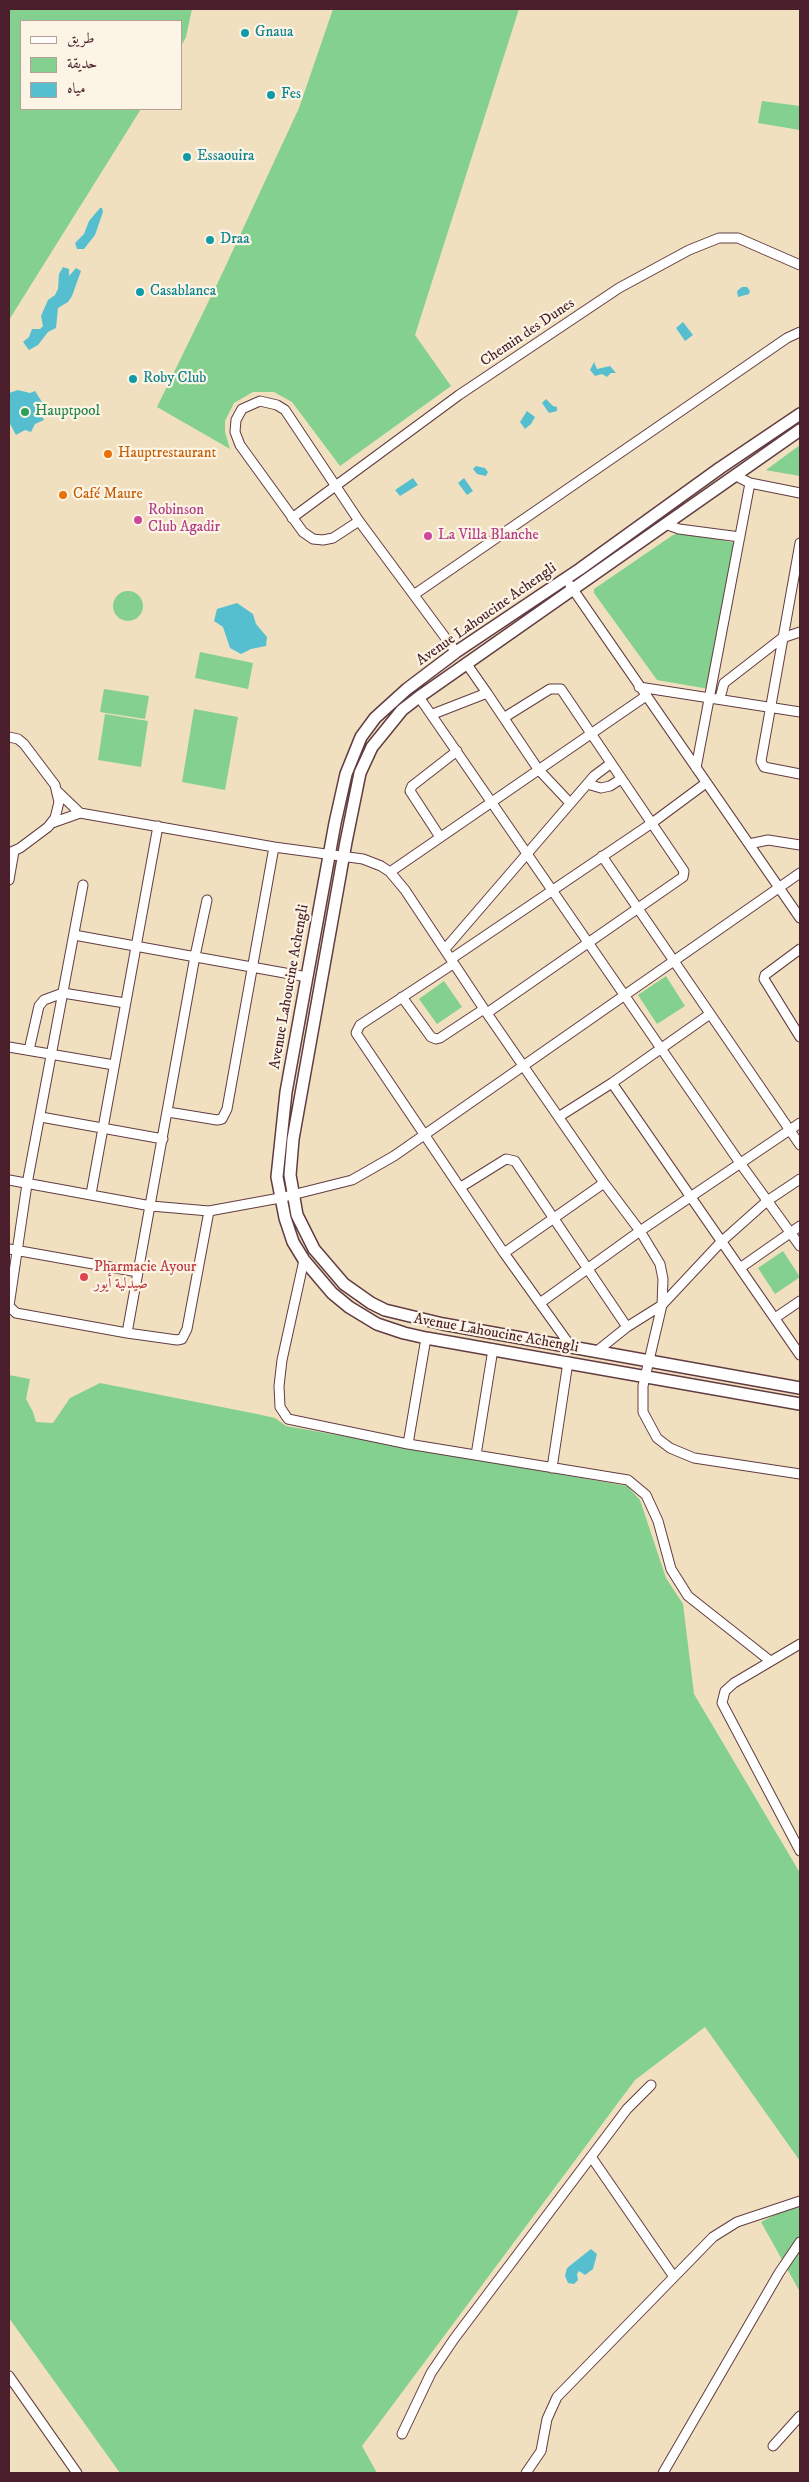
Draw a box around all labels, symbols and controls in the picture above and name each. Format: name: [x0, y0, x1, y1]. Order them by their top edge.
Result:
legend: [20, 20, 182, 110]
place label: Gnaua: [255, 24, 293, 42]
marker: Gnaua: [239, 27, 251, 39]
text: طريق: [67, 29, 94, 48]
text: حديقة: [67, 54, 97, 73]
text: مياه: [67, 79, 85, 98]
place label: Fes: [281, 86, 301, 104]
marker: Fes: [265, 89, 277, 101]
place label: Essaouira: [197, 148, 254, 166]
marker: Essaouira: [181, 151, 193, 163]
place label: Draa: [220, 231, 250, 249]
marker: Draa: [204, 234, 216, 246]
place label: Casablanca: [150, 283, 216, 301]
marker: Casablanca: [134, 286, 146, 298]
street label: Chemin des Dunes: [478, 295, 578, 371]
place label: Roby Club: [143, 370, 206, 388]
marker: Roby Club: [127, 373, 139, 385]
place label: Hauptpool: [35, 403, 100, 421]
marker: Hauptpool: [19, 406, 31, 418]
place label: Hauptrestaurant: [118, 445, 216, 463]
marker: Hauptrestaurant: [102, 448, 114, 460]
place label: Café Maure: [73, 486, 143, 504]
marker: Café Maure: [57, 489, 69, 501]
place label: Robinson Club Agadir: [148, 502, 220, 537]
marker: Robinson Club Agadir: [132, 514, 144, 526]
place label: La Villa Blanche: [438, 527, 539, 545]
marker: La Villa Blanche: [422, 530, 434, 542]
street label: Avenue Lahoucine Achengli: [413, 560, 561, 670]
street label: Avenue Lahoucine Achengli: [267, 903, 313, 1071]
place label: Pharmacie Ayour صيدلية أيور: [94, 1259, 196, 1294]
marker: Pharmacie Ayour صيدلية أيور: [78, 1271, 90, 1283]
street label: Avenue Lahoucine Achengli: [412, 1311, 580, 1357]

